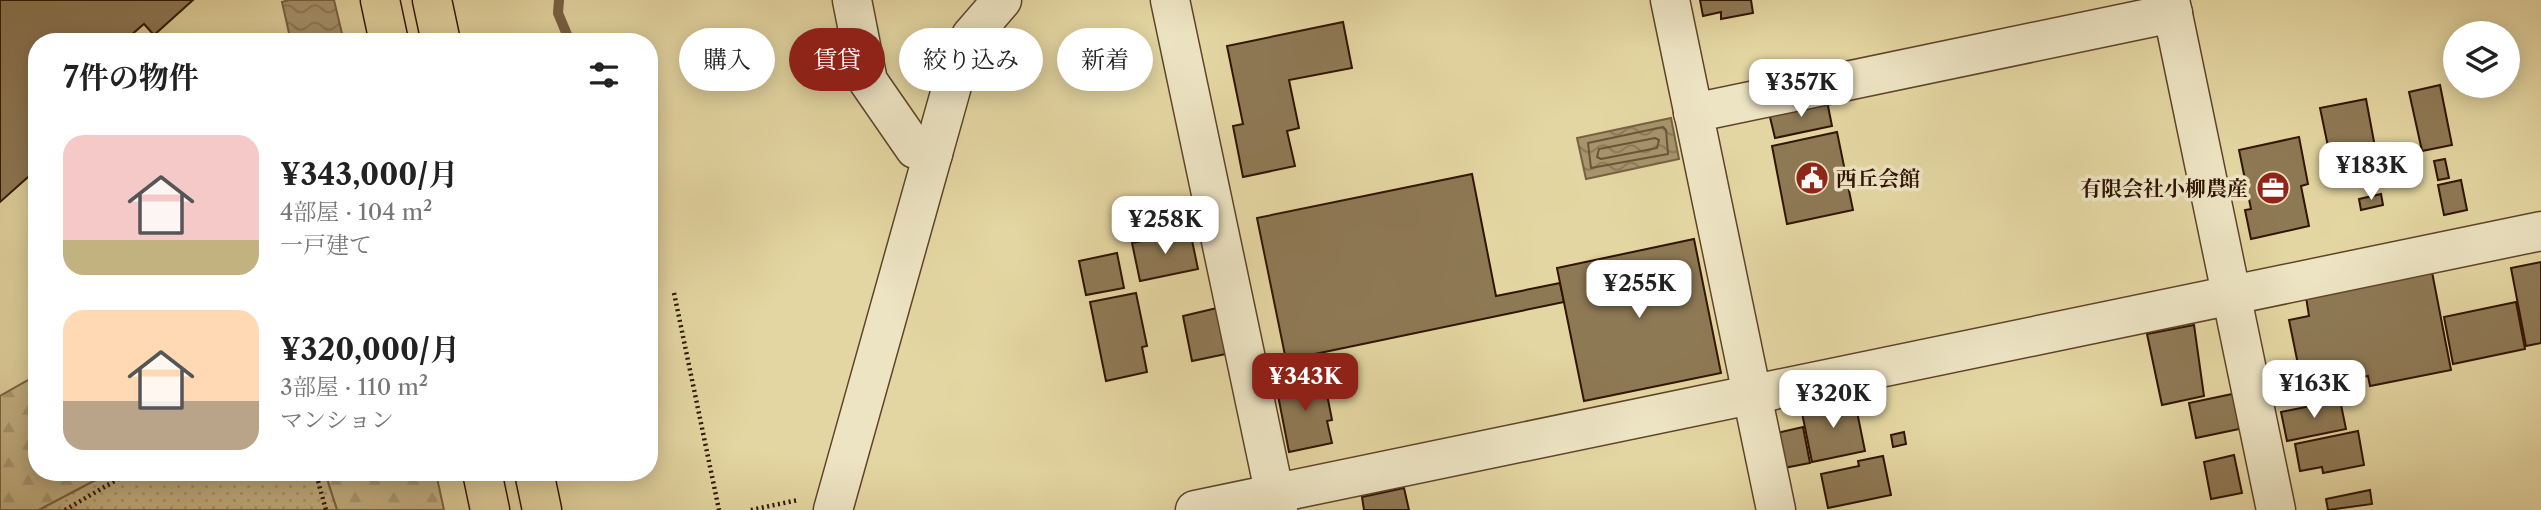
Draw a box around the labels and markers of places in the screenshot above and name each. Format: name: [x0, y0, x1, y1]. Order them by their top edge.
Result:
pin: ¥357K: [1752, 60, 1850, 119]
pin: ¥183K: [2322, 142, 2420, 202]
public building icon: 西丘会館: [1793, 159, 1831, 197]
place label: 西丘会館: [1836, 166, 1920, 191]
office icon: 有限会社小柳農産: [2254, 169, 2292, 207]
place label: 有限会社小柳農産: [2080, 176, 2248, 201]
pin: ¥258K: [1116, 196, 1214, 256]
pin: ¥255K: [1590, 260, 1688, 320]
pin: ¥343K: [1256, 354, 1354, 413]
pin: ¥163K: [2265, 360, 2363, 420]
pin: ¥320K: [1784, 370, 1882, 430]

